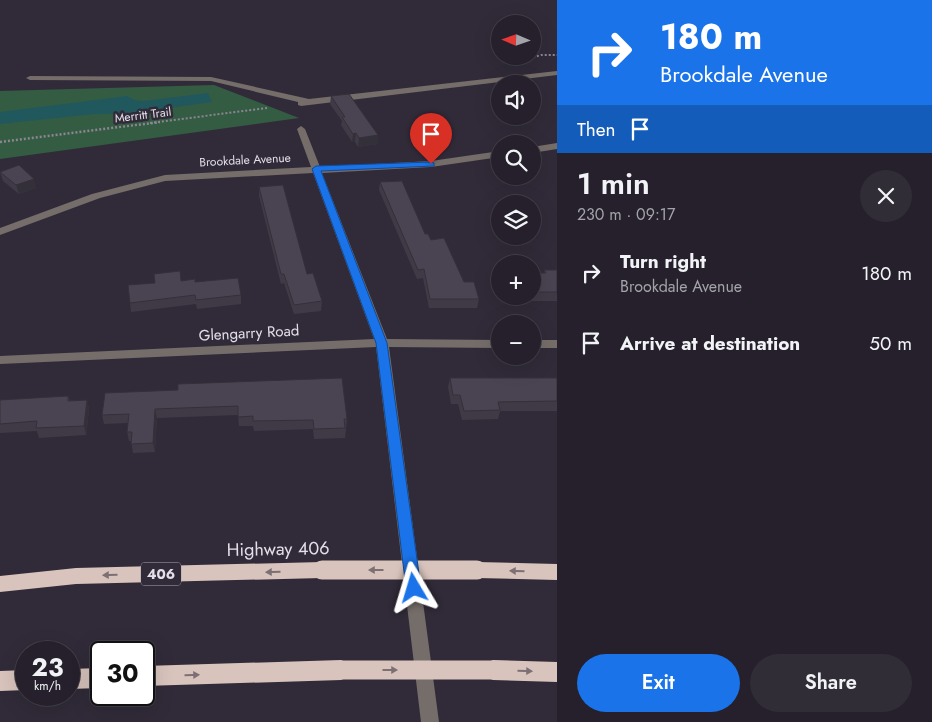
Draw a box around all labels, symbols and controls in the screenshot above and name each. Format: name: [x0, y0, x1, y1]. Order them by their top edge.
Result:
text: 180 m: [660, 12, 762, 62]
north arrow: [491, 15, 541, 65]
map controls: [491, 15, 541, 365]
icon: right: [577, 20, 642, 85]
text: Brookdale Avenue: [660, 58, 828, 90]
button: sound: [491, 75, 541, 125]
street label: Merritt Trail: [114, 103, 172, 127]
pin: [410, 113, 452, 164]
icon: arrive: [626, 115, 654, 143]
text: Then: [577, 116, 616, 143]
icon: arrive: [417, 120, 445, 148]
button: search: [491, 135, 541, 185]
street label: Brookdale Avenue: [199, 149, 291, 171]
text: 1 min: [577, 162, 650, 205]
button: close: [860, 170, 912, 222]
button: layers: [491, 195, 541, 245]
text: 230 m · 09:17: [577, 203, 675, 226]
text: Turn right: [620, 248, 706, 275]
button: +: [491, 255, 541, 305]
icon: right: [577, 259, 605, 287]
text: 180 m: [861, 260, 912, 287]
text: Brookdale Avenue: [620, 275, 742, 298]
button: −: [491, 315, 541, 365]
street label: Glengarry Road: [198, 319, 300, 347]
icon: arrive: [577, 329, 605, 357]
text: Arrive at destination: [620, 330, 800, 357]
text: 50 m: [869, 330, 912, 357]
street label: Highway 406: [226, 535, 330, 563]
position arrow: [387, 561, 439, 613]
road number: 406: [141, 562, 181, 586]
one-way arrow: [367, 566, 383, 574]
one-way arrow: [509, 567, 525, 575]
one-way arrow: [265, 568, 281, 576]
one-way arrow: [102, 571, 118, 579]
speed limit sign: 30: [90, 641, 155, 706]
text: 23: [32, 649, 63, 685]
button: Exit: [577, 654, 740, 712]
button: Share: [750, 654, 912, 712]
one-way arrow: [382, 666, 398, 674]
one-way arrow: [517, 667, 533, 675]
one-way arrow: [185, 670, 201, 678]
text: km/h: [34, 677, 61, 695]

